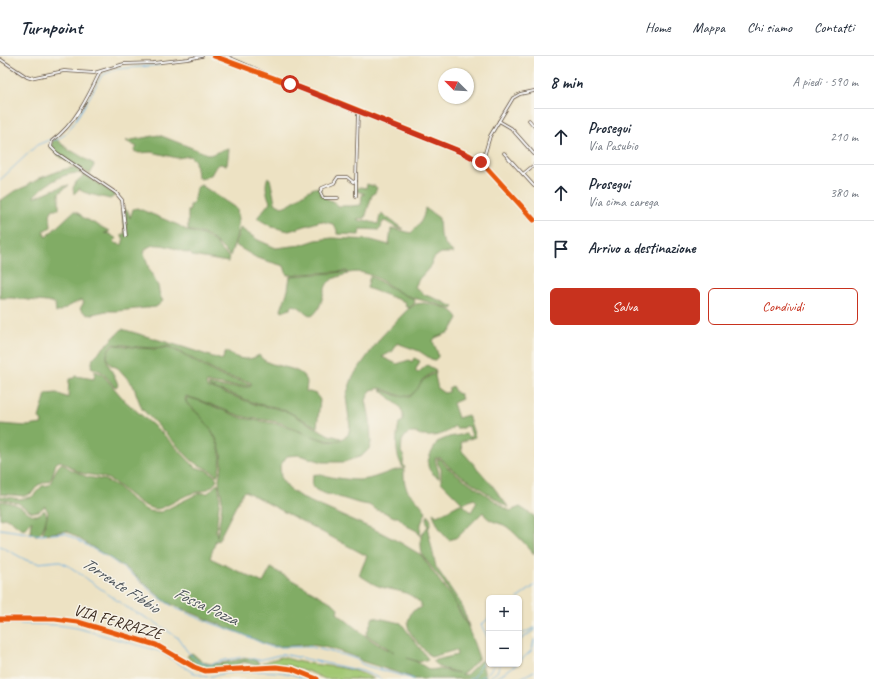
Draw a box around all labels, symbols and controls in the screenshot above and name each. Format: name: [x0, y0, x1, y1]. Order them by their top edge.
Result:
text: Turnpoint: [20, 16, 82, 40]
text: Home: [645, 19, 671, 36]
text: Mappa: [693, 19, 725, 36]
text: Chi siamo: [747, 19, 792, 36]
text: Contatti: [814, 19, 854, 36]
north arrow: [438, 68, 474, 104]
text: 8 min: [550, 72, 583, 93]
text: A piedi · 590 m: [793, 74, 858, 90]
route start: [281, 75, 299, 93]
text: Prosegui: [588, 119, 630, 138]
icon: ahead: [550, 126, 572, 148]
text: 210 m: [830, 129, 858, 145]
text: Via Pasubio: [588, 138, 638, 154]
route end: [472, 153, 490, 171]
text: Prosegui: [588, 175, 630, 194]
icon: ahead: [550, 182, 572, 204]
text: 380 m: [830, 185, 858, 201]
text: Via cima carega: [588, 194, 658, 210]
icon: arrive: [550, 238, 572, 260]
text: Arrivo a destinazione: [588, 239, 696, 258]
button: Salva: [550, 288, 700, 325]
button: Condividi: [708, 288, 858, 325]
water label: Torrente Fibbio: [78, 552, 165, 619]
water label: Fossa Pozza: [171, 582, 243, 630]
map controls: [486, 595, 522, 667]
button: +: [486, 595, 522, 631]
street label: VIA FERRAZZE: [71, 600, 167, 645]
button: −: [486, 631, 522, 667]

